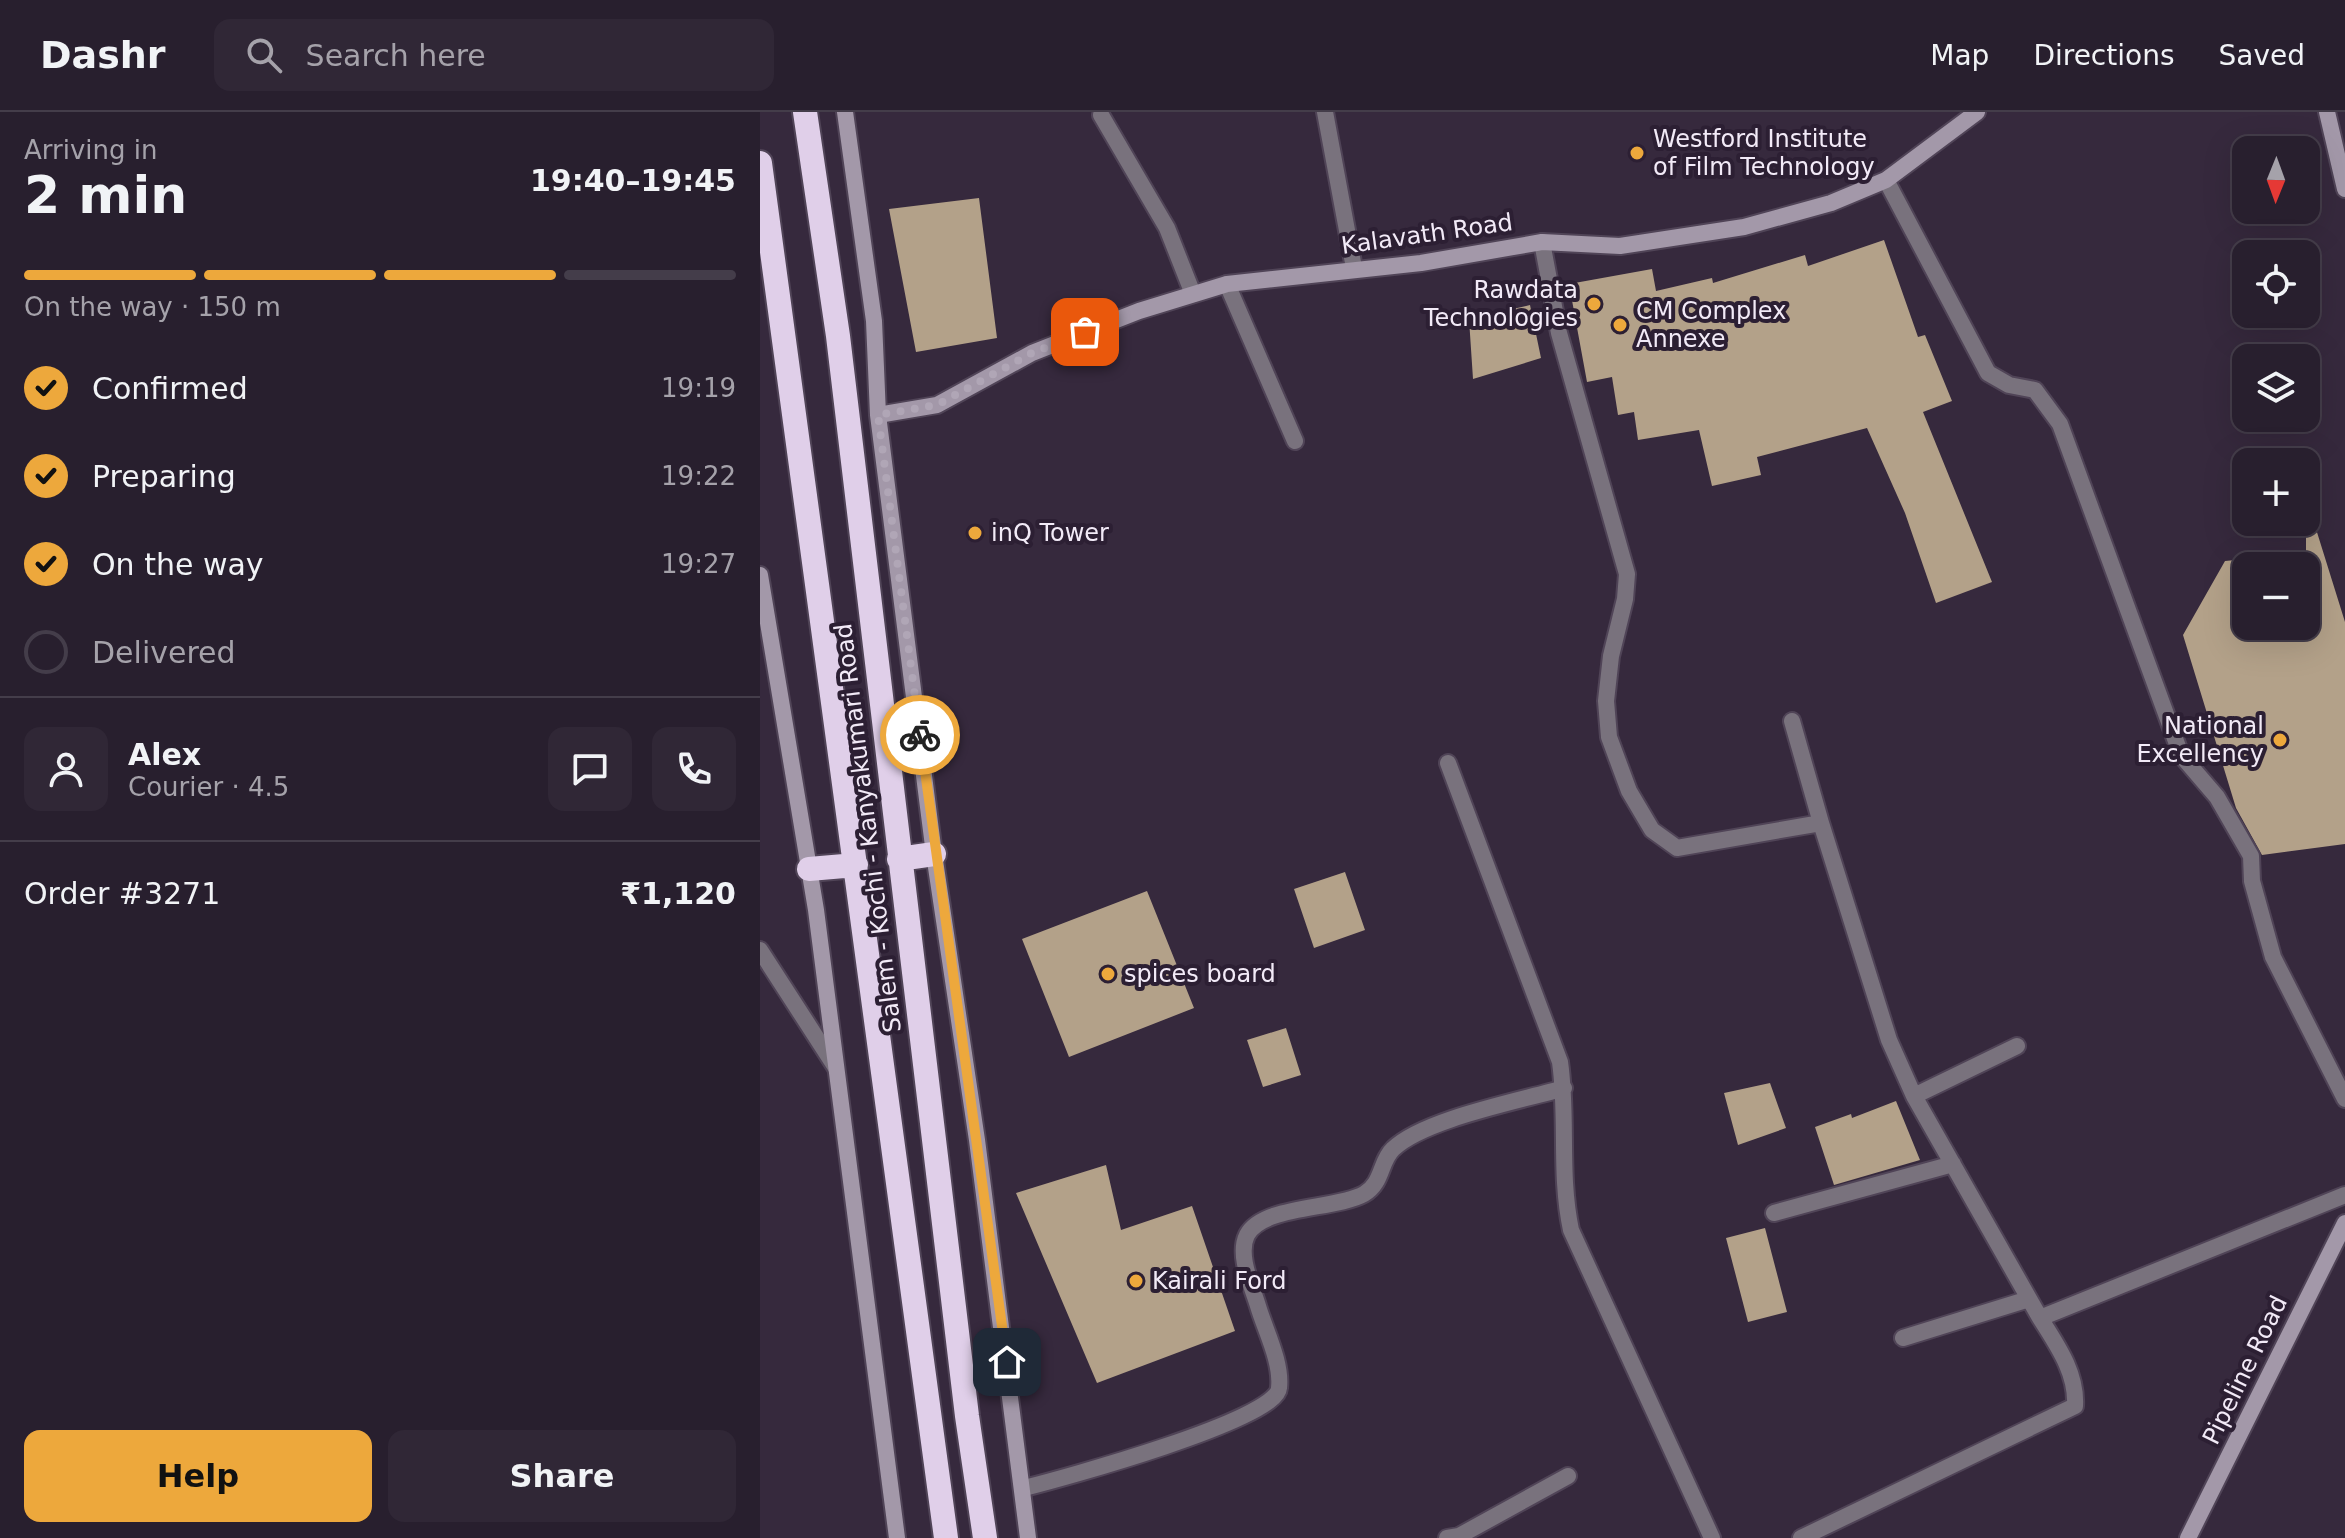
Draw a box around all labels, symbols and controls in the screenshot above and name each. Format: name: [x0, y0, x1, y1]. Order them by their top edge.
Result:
search box: [214, 19, 774, 91]
text: Dashr: [40, 33, 166, 77]
icon: search: [242, 33, 286, 77]
text: Search here: [306, 38, 486, 73]
text: Map: [1930, 39, 1989, 72]
text: Directions: [2033, 39, 2174, 72]
text: Saved: [2218, 39, 2305, 72]
place label: Westford Institute of Film Technology: [1653, 125, 1875, 181]
text: Arriving in: [24, 135, 158, 165]
north arrow: [2232, 136, 2320, 224]
map controls: [2232, 136, 2320, 640]
marker: Westford Institute of Film Technology: [1628, 144, 1646, 162]
text: 19:40–19:45: [530, 163, 736, 198]
text: 2 min: [24, 165, 187, 225]
street label: Kalavath Road: [1340, 208, 1514, 260]
button: locate: [2232, 240, 2320, 328]
place label: Rawdata Technologies: [1423, 276, 1578, 332]
text: On the way · 150 m: [24, 292, 281, 322]
marker: Rawdata Technologies: [1585, 295, 1603, 313]
place label: CM Complex Annexe: [1636, 297, 1786, 353]
pin: [1051, 298, 1119, 366]
icon: bag: [1063, 310, 1107, 354]
marker: CM Complex Annexe: [1611, 316, 1629, 334]
button: layers: [2232, 344, 2320, 432]
icon: check: [24, 366, 68, 410]
text: Confirmed: [92, 371, 248, 406]
text: 19:19: [661, 373, 736, 403]
button: +: [2232, 448, 2320, 536]
icon: check: [24, 454, 68, 498]
text: Preparing: [92, 459, 236, 494]
text: 19:22: [661, 461, 736, 491]
place label: inQ Tower: [991, 519, 1109, 547]
marker: inQ Tower: [966, 524, 984, 542]
icon: check: [24, 542, 68, 586]
text: On the way: [92, 547, 264, 582]
text: 19:27: [661, 549, 736, 579]
button: −: [2232, 552, 2320, 640]
street label: Salem - Kochi - Kanyakumari Road: [829, 622, 907, 1034]
text: Delivered: [92, 635, 236, 670]
courier: [880, 695, 960, 775]
place label: National Excellency: [2136, 712, 2264, 768]
icon: bike: [898, 713, 942, 757]
button: person: [24, 727, 108, 811]
button: chat: [548, 727, 632, 811]
button: phone: [652, 727, 736, 811]
marker: National Excellency: [2271, 731, 2289, 749]
text: Alex: [128, 737, 201, 772]
text: Courier · 4.5: [128, 772, 289, 802]
text: Order #3271: [24, 876, 220, 911]
text: ₹1,120: [620, 876, 736, 911]
place label: spices board: [1124, 960, 1276, 988]
marker: spices board: [1099, 965, 1117, 983]
place label: Kairali Ford: [1152, 1267, 1287, 1295]
marker: Kairali Ford: [1127, 1272, 1145, 1290]
street label: Pipeline Road: [2197, 1291, 2293, 1449]
pin: [973, 1328, 1041, 1396]
icon: home: [985, 1340, 1029, 1384]
button: Help: [24, 1430, 372, 1522]
button: Share: [388, 1430, 736, 1522]

